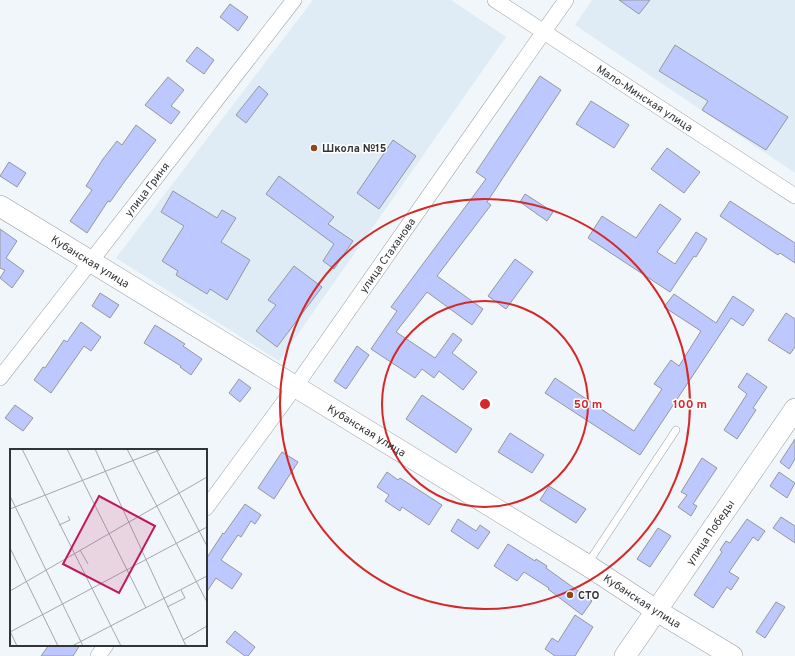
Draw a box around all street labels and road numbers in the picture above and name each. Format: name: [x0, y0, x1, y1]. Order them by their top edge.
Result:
street label: Мало-Минская улица: [594, 62, 695, 135]
street label: улица Гриня: [122, 160, 173, 220]
street label: улица Стаханова: [357, 215, 419, 296]
street label: Кубанская улица: [48, 233, 132, 292]
street label: Кубанская улица: [324, 402, 408, 461]
street label: улица Победы: [683, 498, 738, 568]
street label: Кубанская улица: [600, 572, 683, 632]

